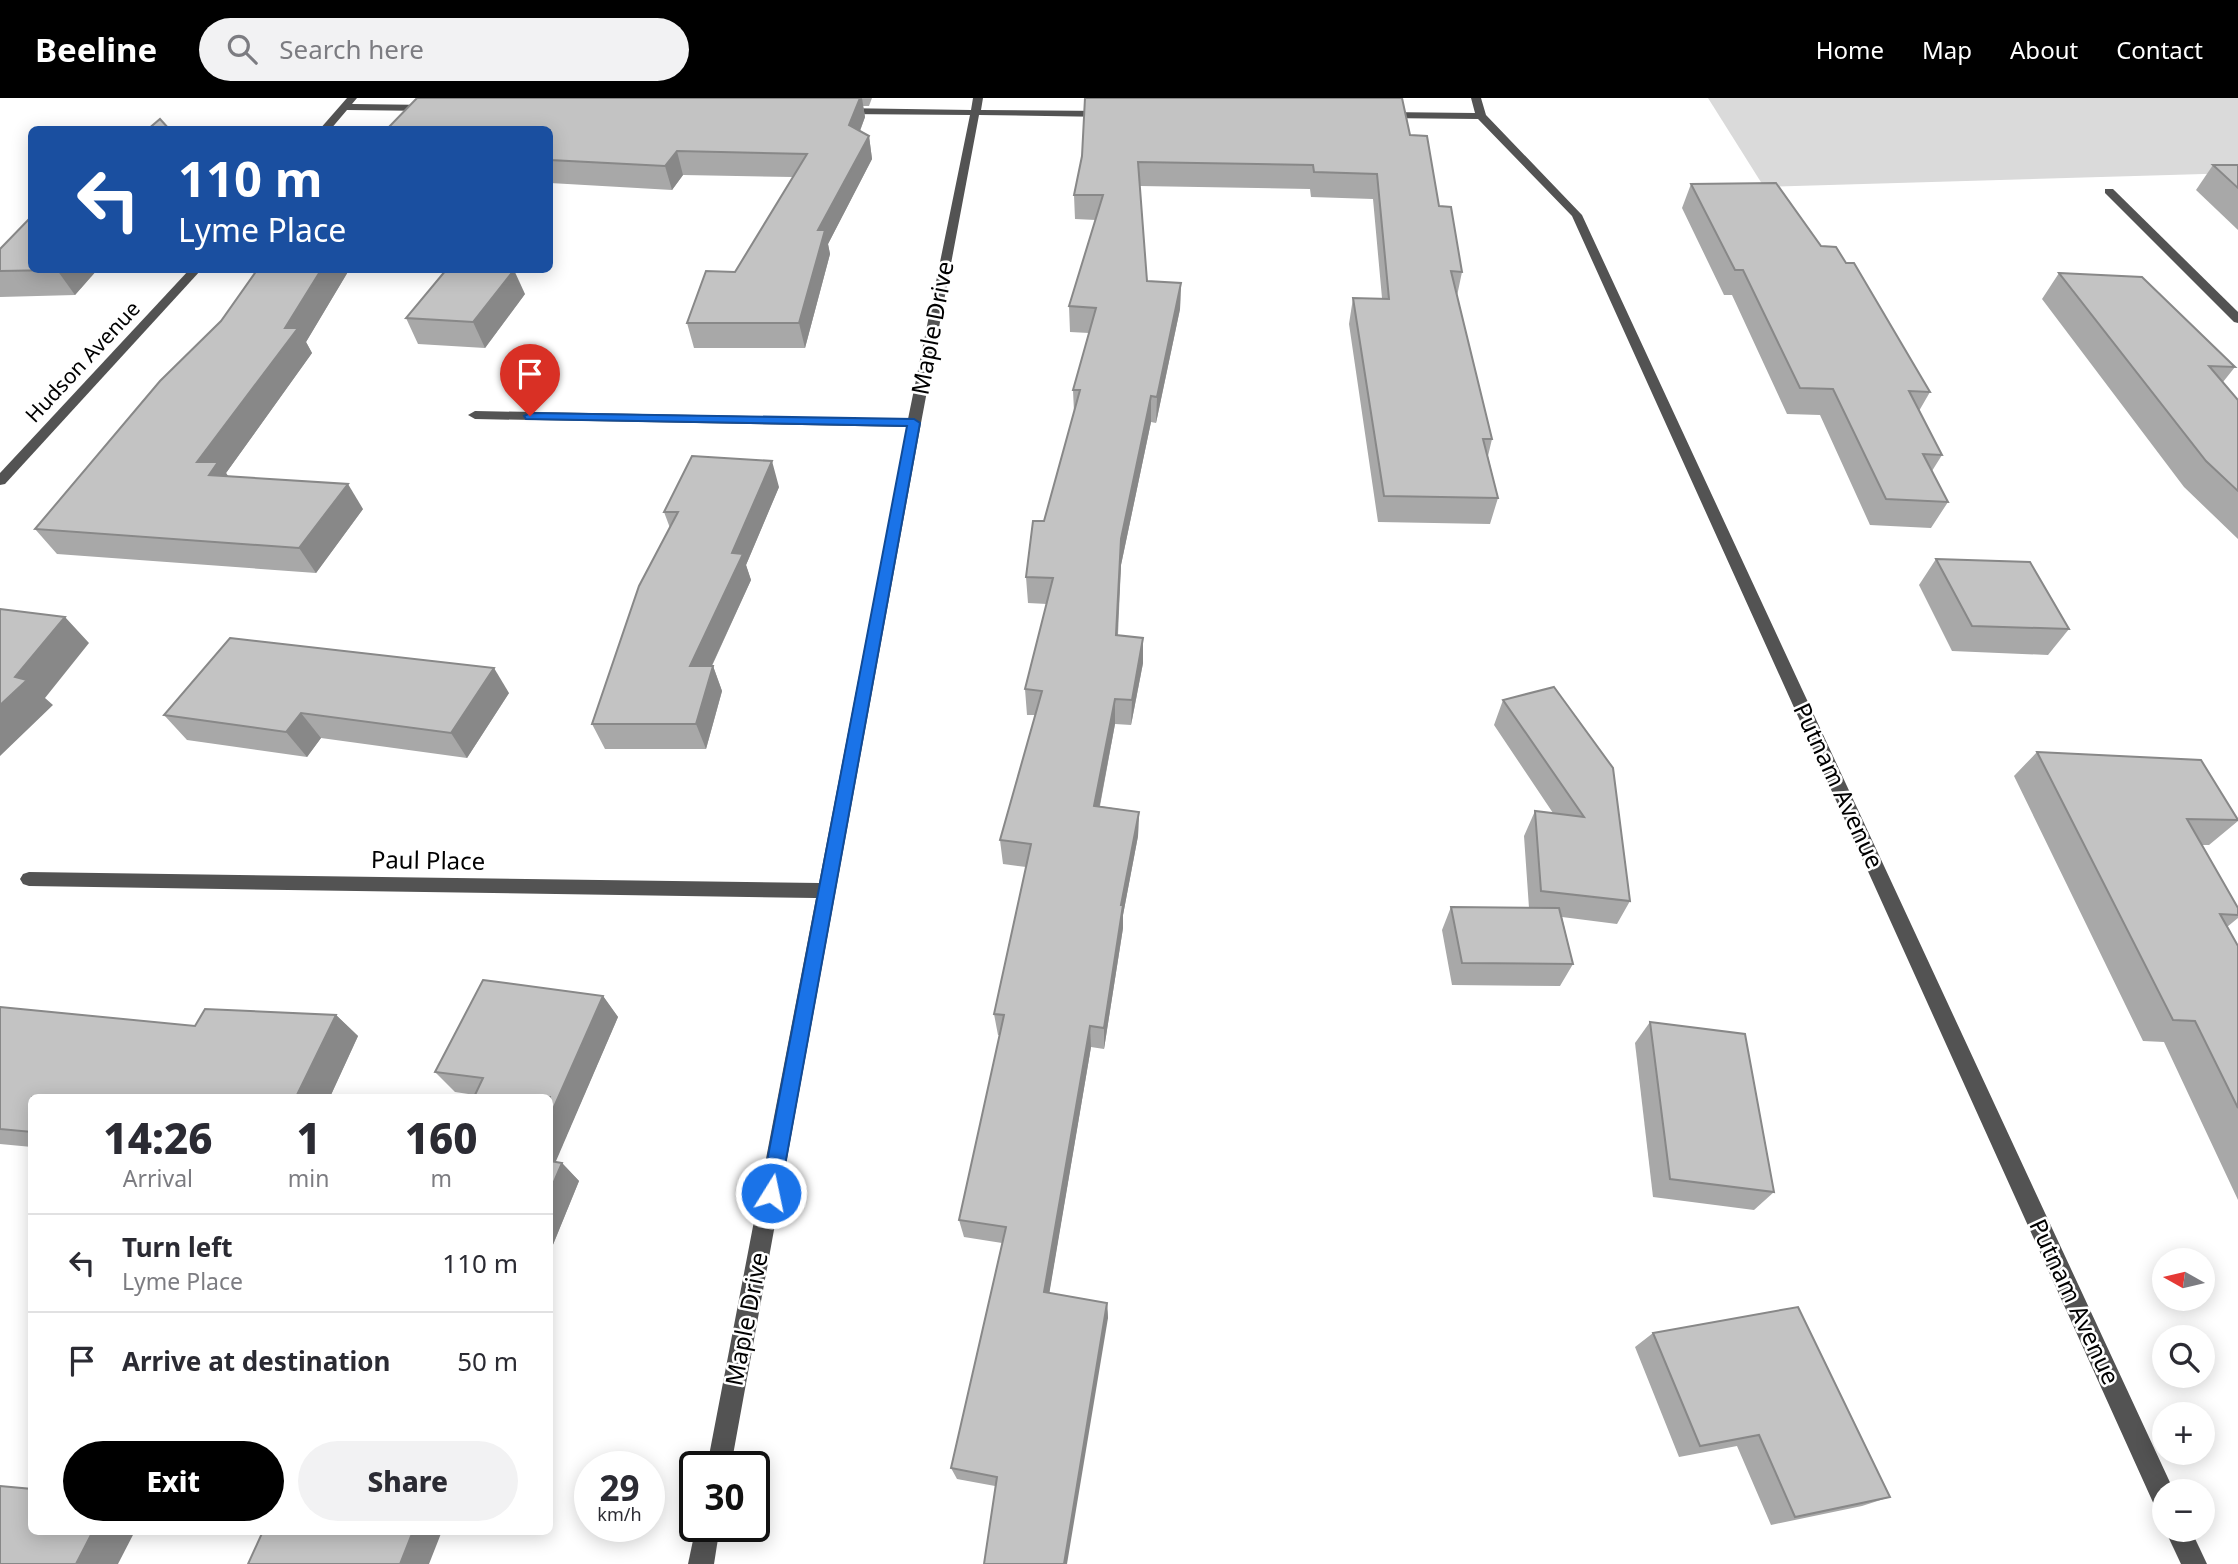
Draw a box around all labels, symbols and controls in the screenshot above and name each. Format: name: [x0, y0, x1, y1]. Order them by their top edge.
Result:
search box: [199, 18, 689, 81]
text: Beeline: [35, 27, 157, 72]
icon: search: [223, 30, 261, 68]
text: Search here: [279, 31, 424, 67]
text: Home: [1816, 33, 1884, 66]
text: Map: [1922, 33, 1972, 66]
text: About: [2010, 33, 2078, 66]
text: Contact: [2116, 33, 2203, 66]
text: 110 m: [178, 145, 323, 211]
icon: left: [63, 154, 154, 245]
text: Lyme Place: [178, 208, 346, 251]
street label: Maple Drive: [902, 258, 961, 397]
street label: Hudson Avenue: [19, 295, 146, 428]
pin: [500, 344, 560, 416]
icon: arrive: [511, 355, 549, 393]
street label: Putnam Avenue: [1787, 697, 1892, 874]
street label: Paul Place: [371, 842, 486, 877]
text: 14:26: [103, 1109, 212, 1166]
text: 1: [296, 1109, 321, 1166]
text: 160: [405, 1109, 478, 1166]
position arrow: [734, 1156, 808, 1230]
text: Arrival: [123, 1162, 193, 1194]
text: min: [288, 1162, 329, 1194]
text: m: [430, 1162, 452, 1194]
street label: Putnam Avenue: [2023, 1213, 2128, 1390]
text: Turn left: [122, 1229, 233, 1265]
icon: left: [63, 1244, 101, 1282]
text: 110 m: [442, 1245, 518, 1281]
north arrow: [2152, 1248, 2216, 1311]
map controls: [2152, 1248, 2215, 1542]
street label: Maple Drive: [716, 1249, 775, 1388]
text: Lyme Place: [122, 1265, 243, 1297]
button: search: [2152, 1325, 2215, 1388]
icon: arrive: [63, 1342, 101, 1380]
text: Arrive at destination: [122, 1343, 391, 1379]
text: 50 m: [457, 1343, 518, 1379]
button: +: [2152, 1402, 2215, 1465]
button: Exit: [63, 1441, 284, 1521]
button: Share: [298, 1441, 518, 1521]
speed limit sign: 30: [679, 1451, 770, 1542]
text: 29: [599, 1464, 640, 1511]
button: −: [2152, 1479, 2215, 1542]
text: km/h: [597, 1502, 642, 1526]

